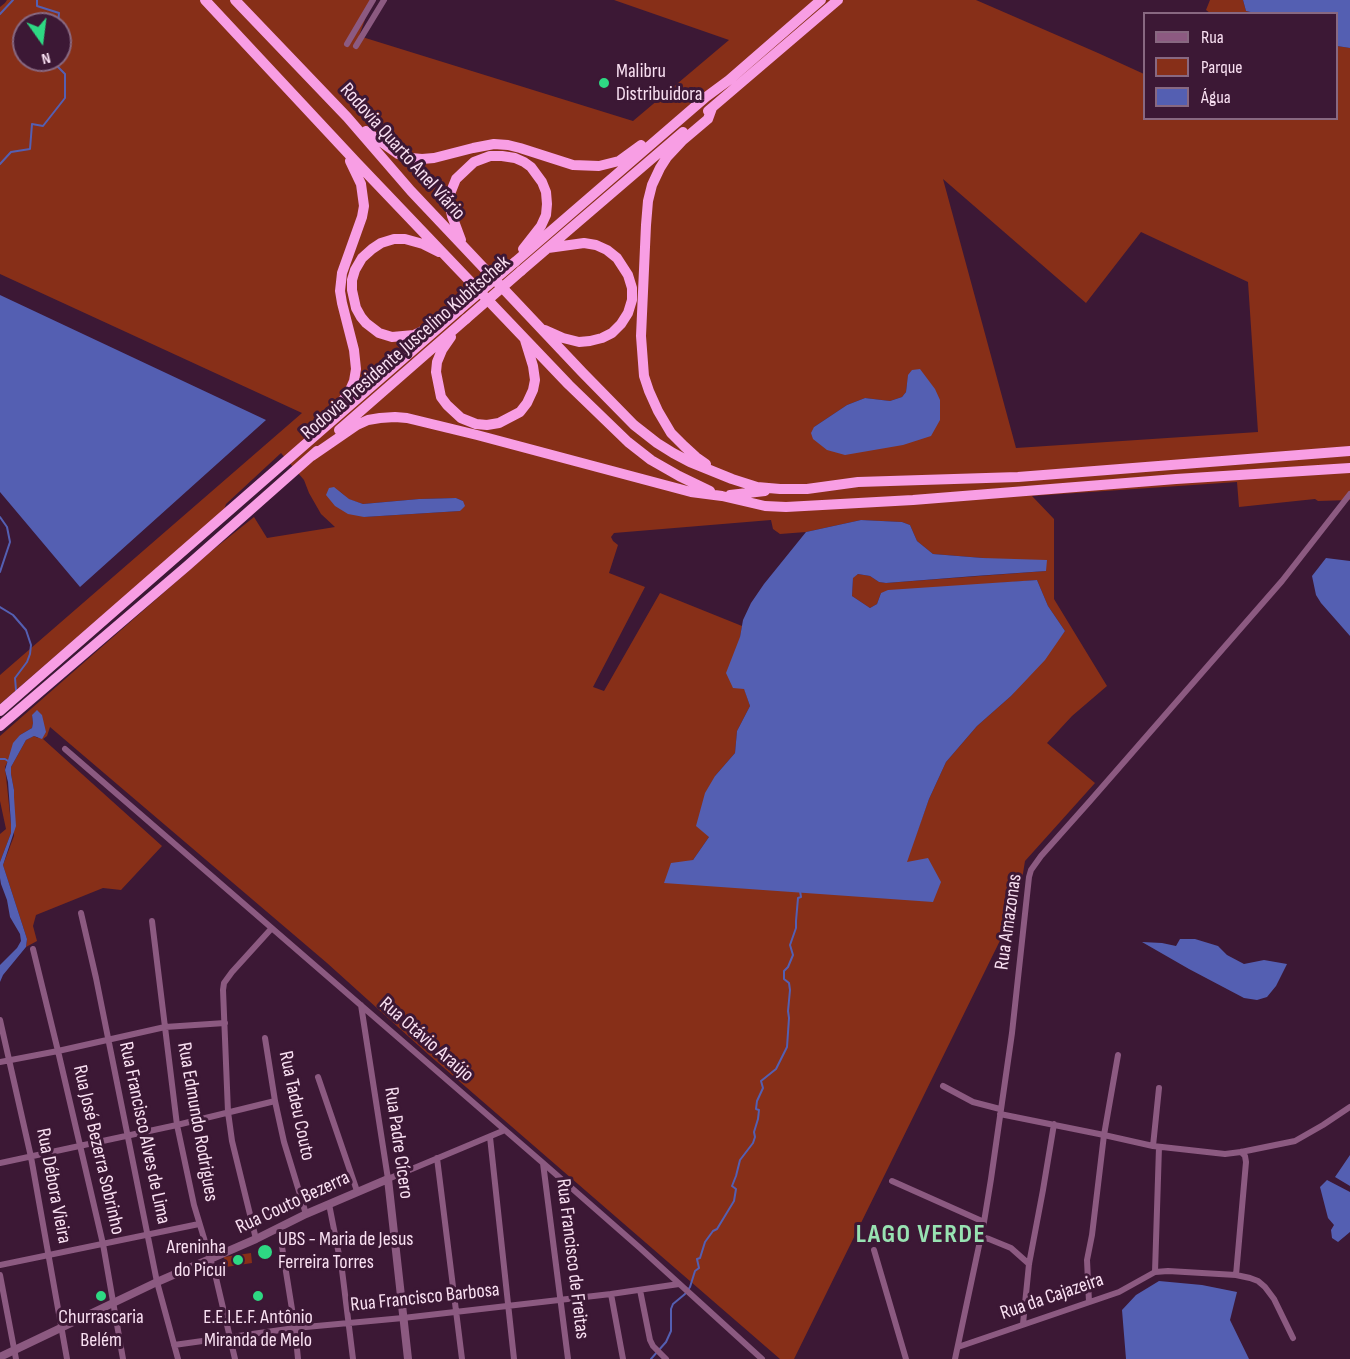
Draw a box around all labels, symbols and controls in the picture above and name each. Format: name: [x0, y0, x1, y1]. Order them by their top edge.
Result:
north arrow: [12, 12, 72, 72]
legend: [1143, 12, 1338, 120]
text: Rua: [1201, 27, 1224, 48]
text: N: [40, 48, 52, 68]
text: Parque: [1201, 57, 1242, 78]
place label: Malibru Distribuidora: [616, 60, 702, 107]
marker: Malibru Distribuidora: [597, 76, 611, 90]
street label: Rodovia Quarto Anel Viário: [334, 79, 470, 225]
text: Água: [1201, 87, 1231, 108]
street label: Rodovia Presidente Juscelino Kubitschek: [297, 251, 515, 445]
street label: Rua Amazonas: [990, 873, 1028, 971]
street label: Rua Otávio Araújo: [374, 993, 478, 1087]
street label: Rua Francisco Alves de Lima: [113, 1040, 175, 1226]
street label: Rua Edmundo Rodrigues: [171, 1041, 223, 1203]
street label: Rua Tadeu Couto: [273, 1049, 319, 1163]
street label: Rua José Bezerra Sobrinho: [67, 1063, 129, 1237]
street label: Rua Padre Cícero: [378, 1086, 418, 1200]
street label: Rua Débora Vieira: [30, 1126, 76, 1246]
street label: Rua Couto Bezerra: [232, 1166, 354, 1240]
street label: Rua Francisco de Freitas: [550, 1178, 594, 1340]
district label: LAGO VERDE: [856, 1219, 986, 1251]
place label: UBS - Maria de Jesus Ferreira Torres: [278, 1228, 413, 1275]
place label: Areninha do Picui: [167, 1236, 226, 1283]
marker: UBS - Maria de Jesus Ferreira Torres: [256, 1243, 274, 1261]
marker: Areninha do Picui: [231, 1253, 245, 1267]
street label: Rua da Cajazeira: [997, 1268, 1107, 1326]
street label: Rua Francisco Barbosa: [349, 1278, 501, 1318]
marker: Churrascaria Belém: [94, 1289, 108, 1303]
marker: E.E.I.E.F. Antônio Miranda de Melo: [251, 1289, 265, 1303]
place label: Churrascaria Belém: [58, 1306, 144, 1353]
place label: E.E.I.E.F. Antônio Miranda de Melo: [203, 1306, 313, 1353]

